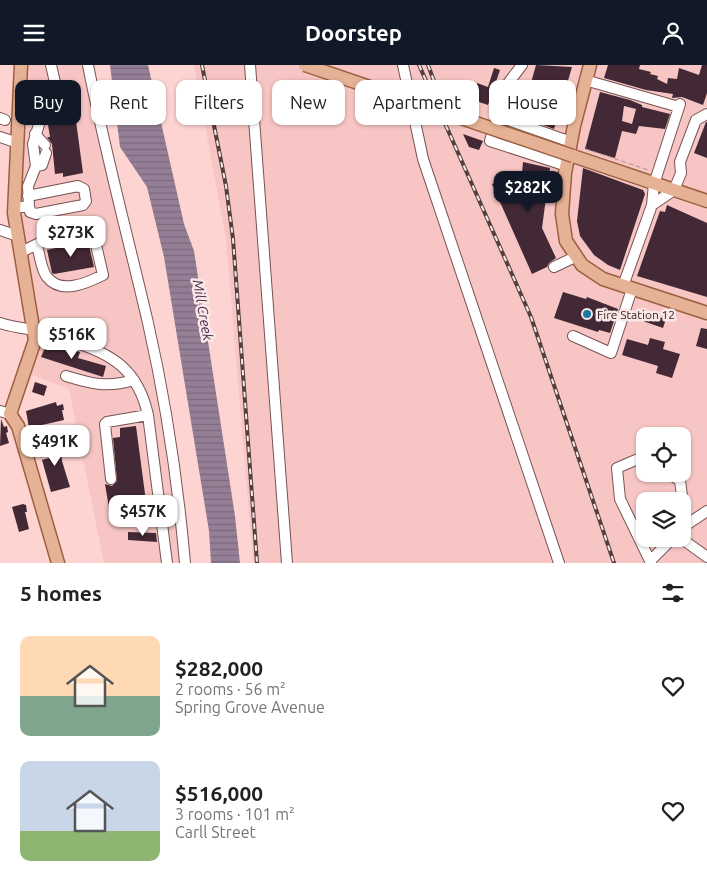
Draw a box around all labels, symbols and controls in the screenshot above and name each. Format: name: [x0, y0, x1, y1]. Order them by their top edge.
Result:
icon: menu: [20, 19, 48, 47]
icon: person: [659, 19, 687, 47]
text: Doorstep: [305, 20, 402, 45]
chip: Buy: [15, 80, 81, 125]
chip: Rent: [91, 80, 166, 125]
chip: Filters: [176, 80, 262, 125]
chip: New: [272, 80, 345, 125]
chip: Apartment: [355, 80, 479, 125]
chip: House: [489, 80, 576, 125]
pin: $282K: [493, 171, 563, 213]
text: $282K: [505, 178, 551, 196]
pin: $273K: [36, 215, 106, 258]
text: $273K: [48, 223, 94, 241]
water label: Mill Creek: [190, 278, 216, 343]
marker: Fire Station 12: [581, 308, 593, 320]
place label: Fire Station 12: [597, 308, 675, 321]
pin: $516K: [37, 317, 107, 360]
text: $516K: [49, 325, 95, 343]
pin: $491K: [20, 425, 90, 467]
map controls: [636, 427, 691, 547]
button: locate: [636, 427, 691, 482]
text: $491K: [32, 432, 78, 450]
button: layers: [636, 492, 691, 547]
pin: $457K: [108, 495, 178, 537]
text: $457K: [120, 502, 166, 520]
icon: filters: [659, 579, 687, 607]
text: 5 homes: [20, 581, 102, 605]
icon: home: [60, 656, 120, 716]
text: $282,000: [175, 656, 263, 680]
icon: heart: [659, 672, 687, 700]
text: 2 rooms · 56 m²: [175, 680, 286, 698]
text: Spring Grove Avenue: [175, 698, 325, 716]
icon: home: [60, 781, 120, 841]
text: $516,000: [175, 781, 263, 805]
icon: heart: [659, 797, 687, 825]
text: 3 rooms · 101 m²: [175, 805, 295, 823]
text: Carll Street: [175, 823, 256, 841]

